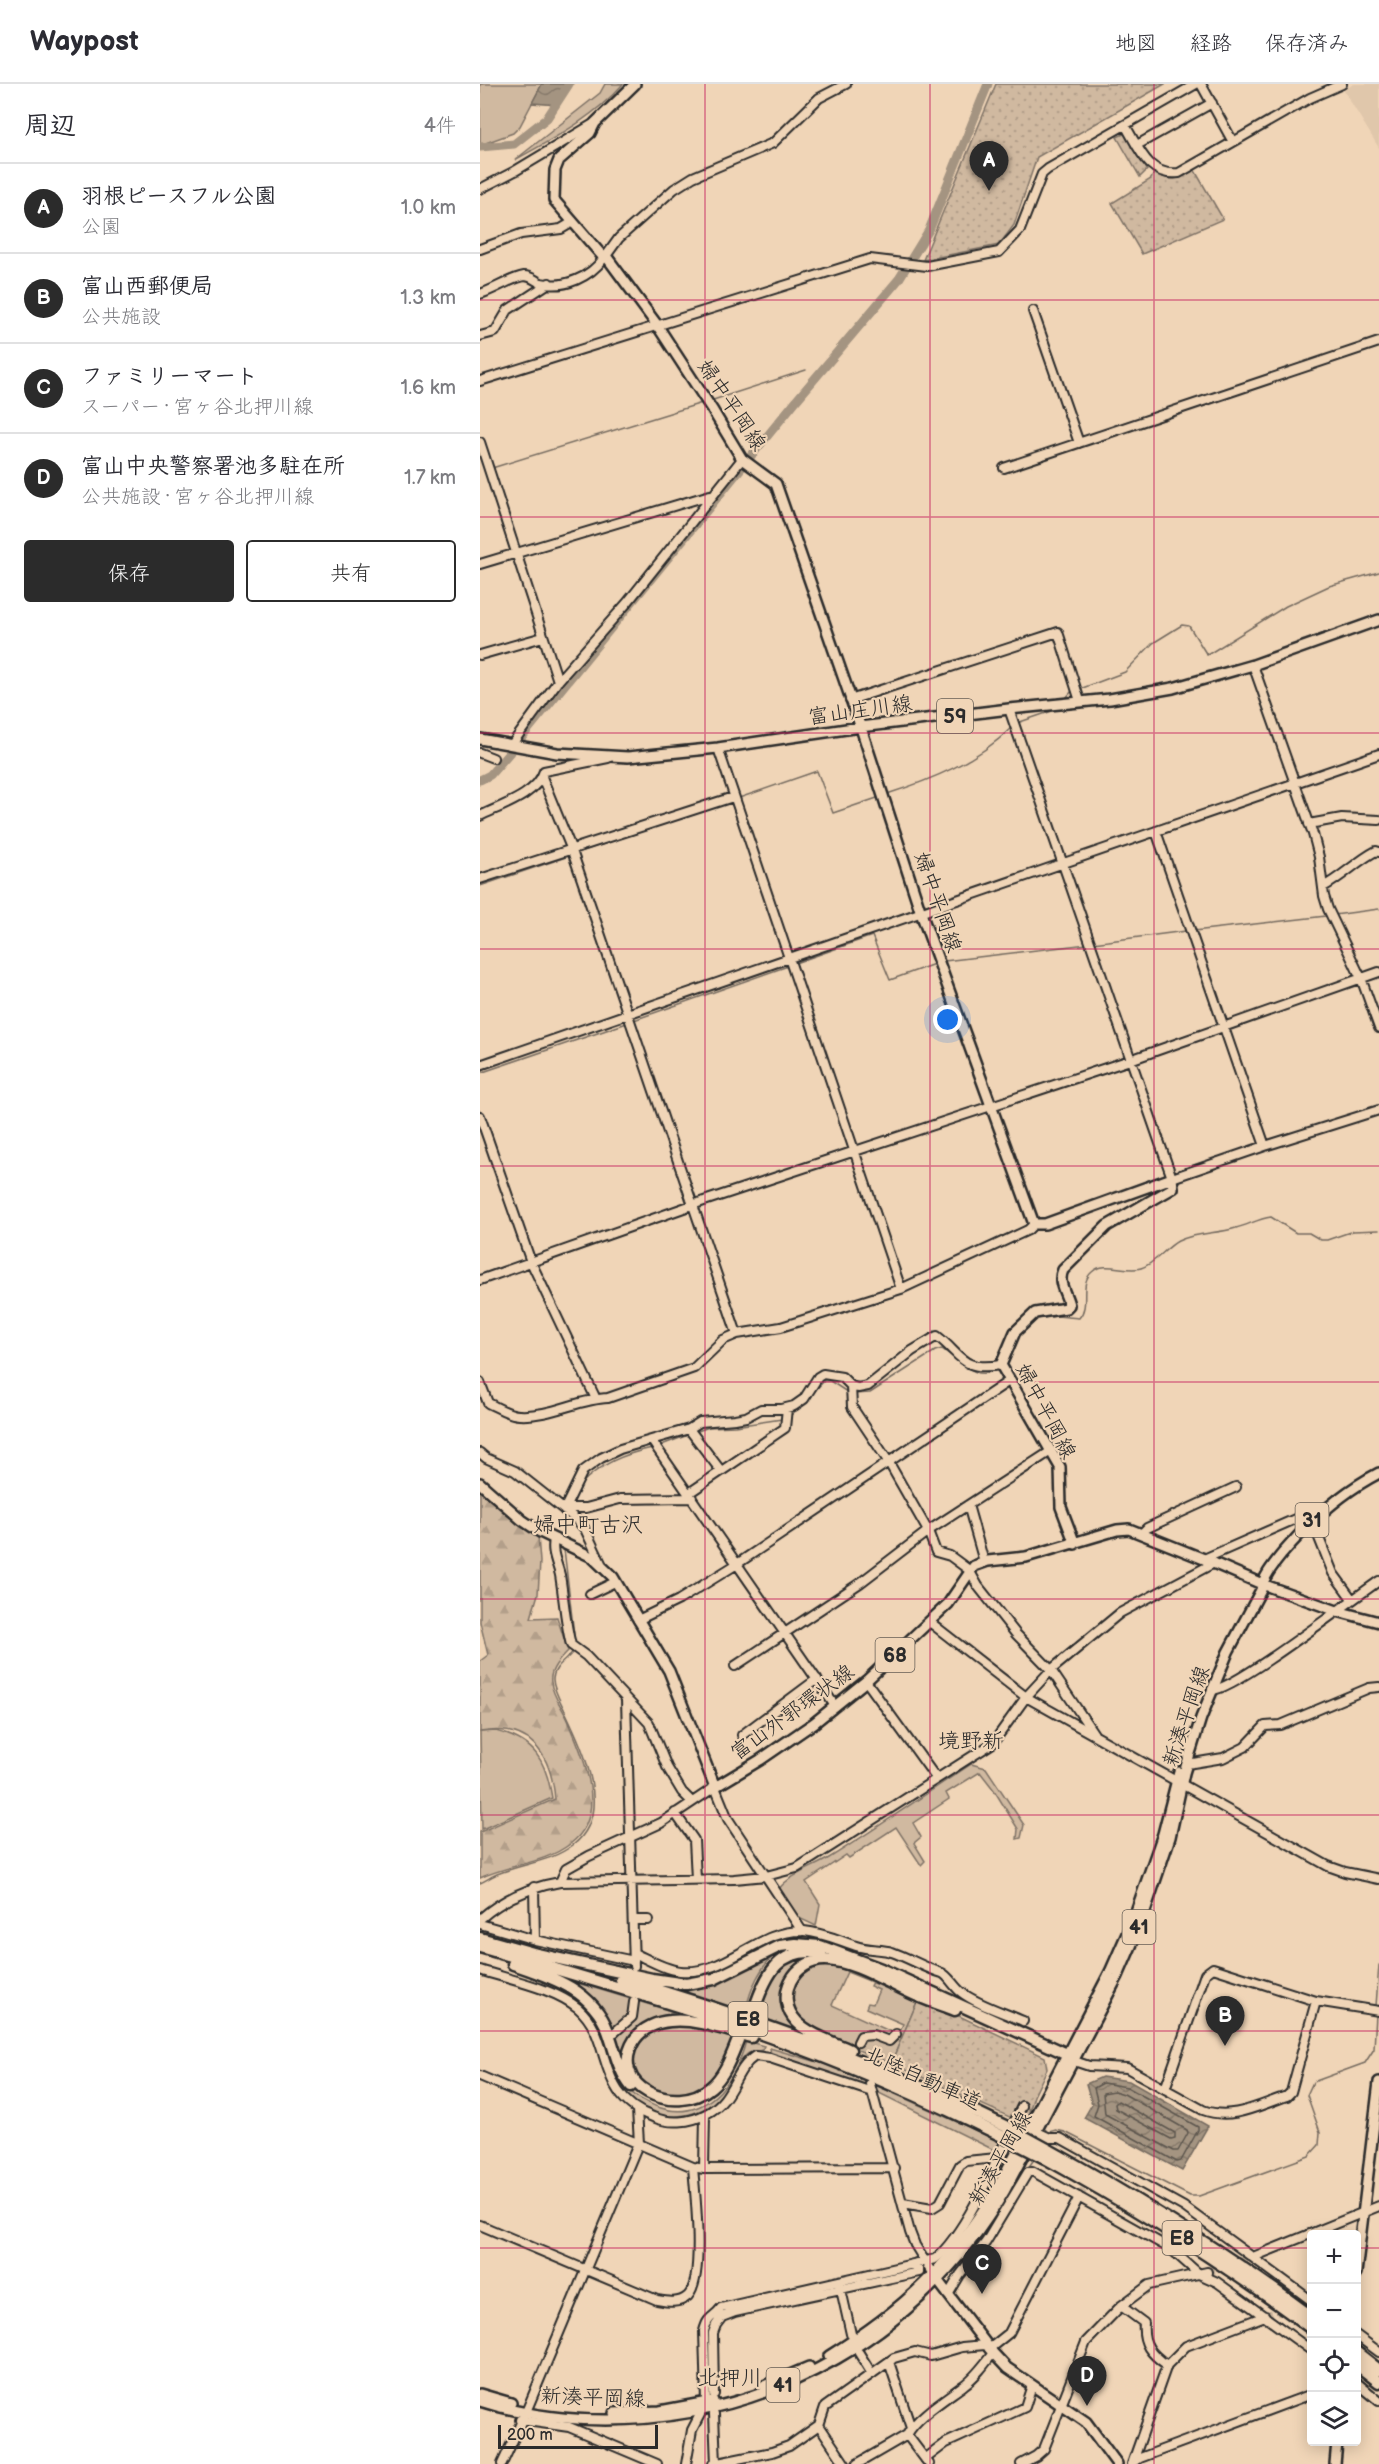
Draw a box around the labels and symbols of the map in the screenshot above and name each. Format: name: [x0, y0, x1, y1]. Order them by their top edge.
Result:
pin: A: [970, 141, 1008, 191]
street label: 婦中平岡線: [692, 355, 771, 456]
street label: 富山庄川線: [806, 691, 914, 730]
road number: 59: [937, 699, 973, 733]
street label: 婦中平岡線: [909, 848, 966, 956]
your location: [933, 1005, 962, 1034]
street label: 婦中平岡線: [1010, 1359, 1081, 1463]
road number: 31: [1296, 1503, 1328, 1537]
district label: 婦中町古沢: [533, 1512, 643, 1539]
road number: 68: [876, 1638, 914, 1672]
street label: 富山外郭環状線: [725, 1659, 859, 1766]
street label: 新湊平岡線: [1158, 1662, 1215, 1770]
district label: 境野新: [938, 1728, 1004, 1755]
road number: 41: [1122, 1910, 1156, 1944]
pin: B: [1206, 1996, 1244, 2046]
road number: E8: [728, 2002, 768, 2036]
street label: 北陸自動車道: [860, 2041, 985, 2116]
street label: 新湊平岡線: [963, 2107, 1038, 2210]
road number: E8: [1162, 2221, 1202, 2255]
pin: C: [962, 2244, 1002, 2294]
pin: D: [1068, 2356, 1106, 2406]
district label: 北押川: [697, 2365, 763, 2392]
road number: 41: [766, 2368, 800, 2402]
street label: 新湊平岡線: [540, 2383, 646, 2412]
scale bar: [498, 2422, 658, 2450]

